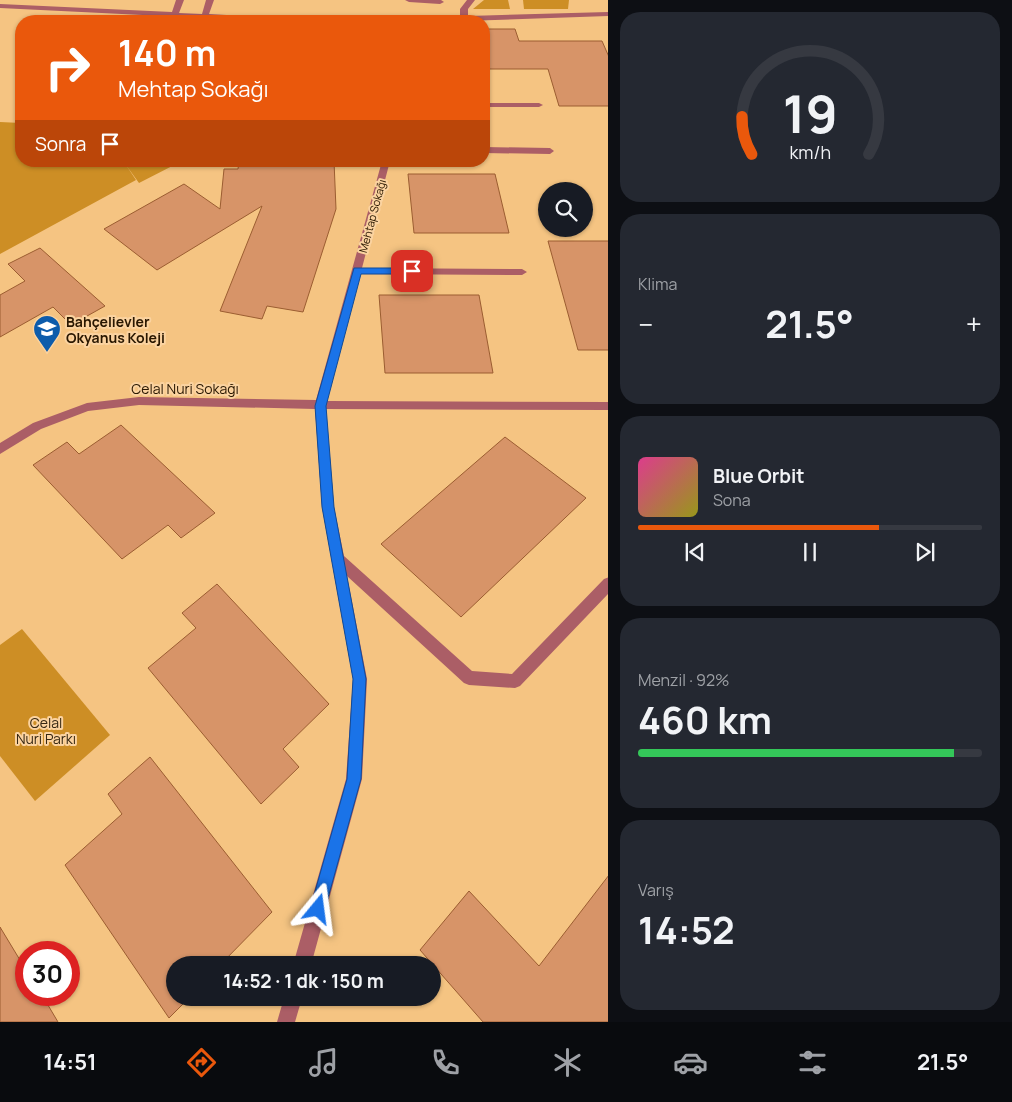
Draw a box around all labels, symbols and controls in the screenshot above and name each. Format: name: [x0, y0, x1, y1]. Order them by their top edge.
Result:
text: 140 m: [118, 29, 216, 77]
icon: right: [35, 35, 100, 100]
text: Mehtap Sokağı: [118, 74, 269, 104]
text: 19: [782, 78, 838, 149]
icon: arrive: [96, 130, 124, 158]
text: Sonra: [35, 131, 86, 157]
text: km/h: [789, 140, 831, 164]
street label: Mehtap Sokağı: [355, 178, 389, 254]
map controls: [538, 182, 593, 237]
button: search: [538, 182, 593, 237]
pin: [391, 250, 433, 292]
icon: arrive: [398, 257, 426, 285]
text: Klima: [638, 273, 677, 295]
text: 21.5°: [765, 297, 854, 349]
text: −: [638, 305, 653, 343]
text: +: [966, 305, 982, 343]
place label: Bahçelievler Okyanus Koleji: [66, 312, 165, 347]
school or university icon: Bahçelievler Okyanus Koleji: [32, 314, 62, 353]
street label: Celal Nuri Sokağı: [131, 379, 239, 398]
text: Blue Orbit: [713, 463, 805, 489]
text: Sona: [713, 489, 751, 511]
icon: previous: [681, 538, 709, 566]
icon: pause: [796, 538, 824, 566]
icon: next: [911, 538, 939, 566]
text: Menzil · 92%: [638, 669, 730, 691]
text: 460 km: [638, 693, 772, 745]
park label: Celal Nuri Parkı: [16, 713, 76, 748]
text: Varış: [638, 879, 674, 901]
position arrow: [291, 882, 343, 934]
text: 14:52: [638, 903, 735, 955]
speed limit sign: 30: [15, 941, 80, 1006]
text: 14:52 · 1 dk · 150 m: [223, 968, 384, 994]
icon: directions: [184, 1045, 219, 1080]
icon: music: [306, 1045, 341, 1080]
icon: phone: [428, 1045, 463, 1080]
icon: climate: [550, 1045, 585, 1080]
icon: car: [673, 1045, 708, 1080]
icon: filters: [795, 1045, 830, 1080]
text: 14:51: [44, 1047, 97, 1077]
text: 21.5°: [917, 1047, 968, 1077]

